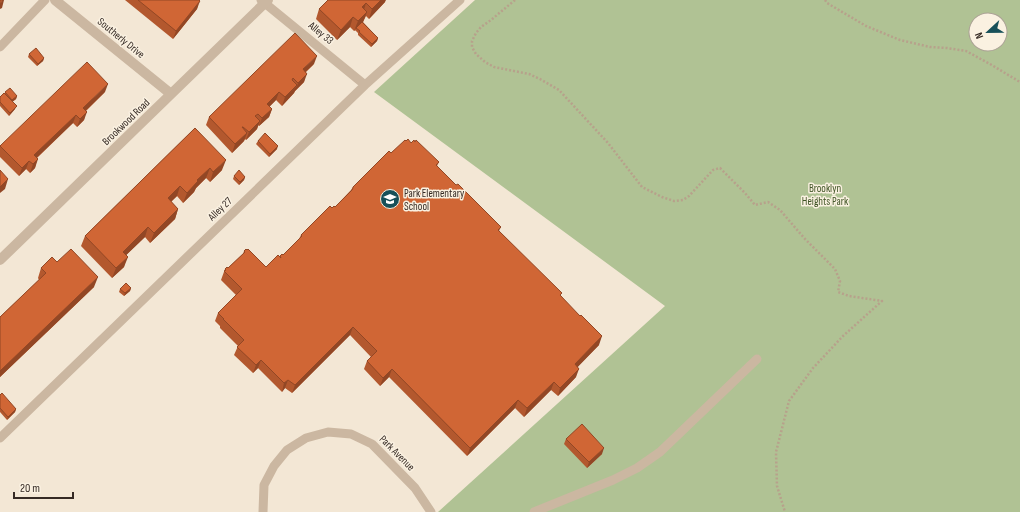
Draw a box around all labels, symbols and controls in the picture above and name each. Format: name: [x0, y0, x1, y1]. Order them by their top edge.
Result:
north arrow: [968, 12, 1008, 52]
street label: Southerly Drive: [95, 15, 147, 61]
street label: Alley 33: [305, 18, 336, 47]
text: N: [972, 30, 986, 41]
street label: Brookwood Road: [99, 96, 153, 148]
park label: Brooklyn Heights Park: [802, 182, 849, 208]
place label: Park Elementary School: [404, 187, 465, 213]
school or university icon: Park Elementary School: [379, 188, 401, 210]
street label: Alley 27: [205, 194, 235, 224]
street label: Park Avenue: [377, 433, 417, 473]
scale bar: [14, 474, 73, 500]
text: 20 m: [20, 481, 40, 496]

